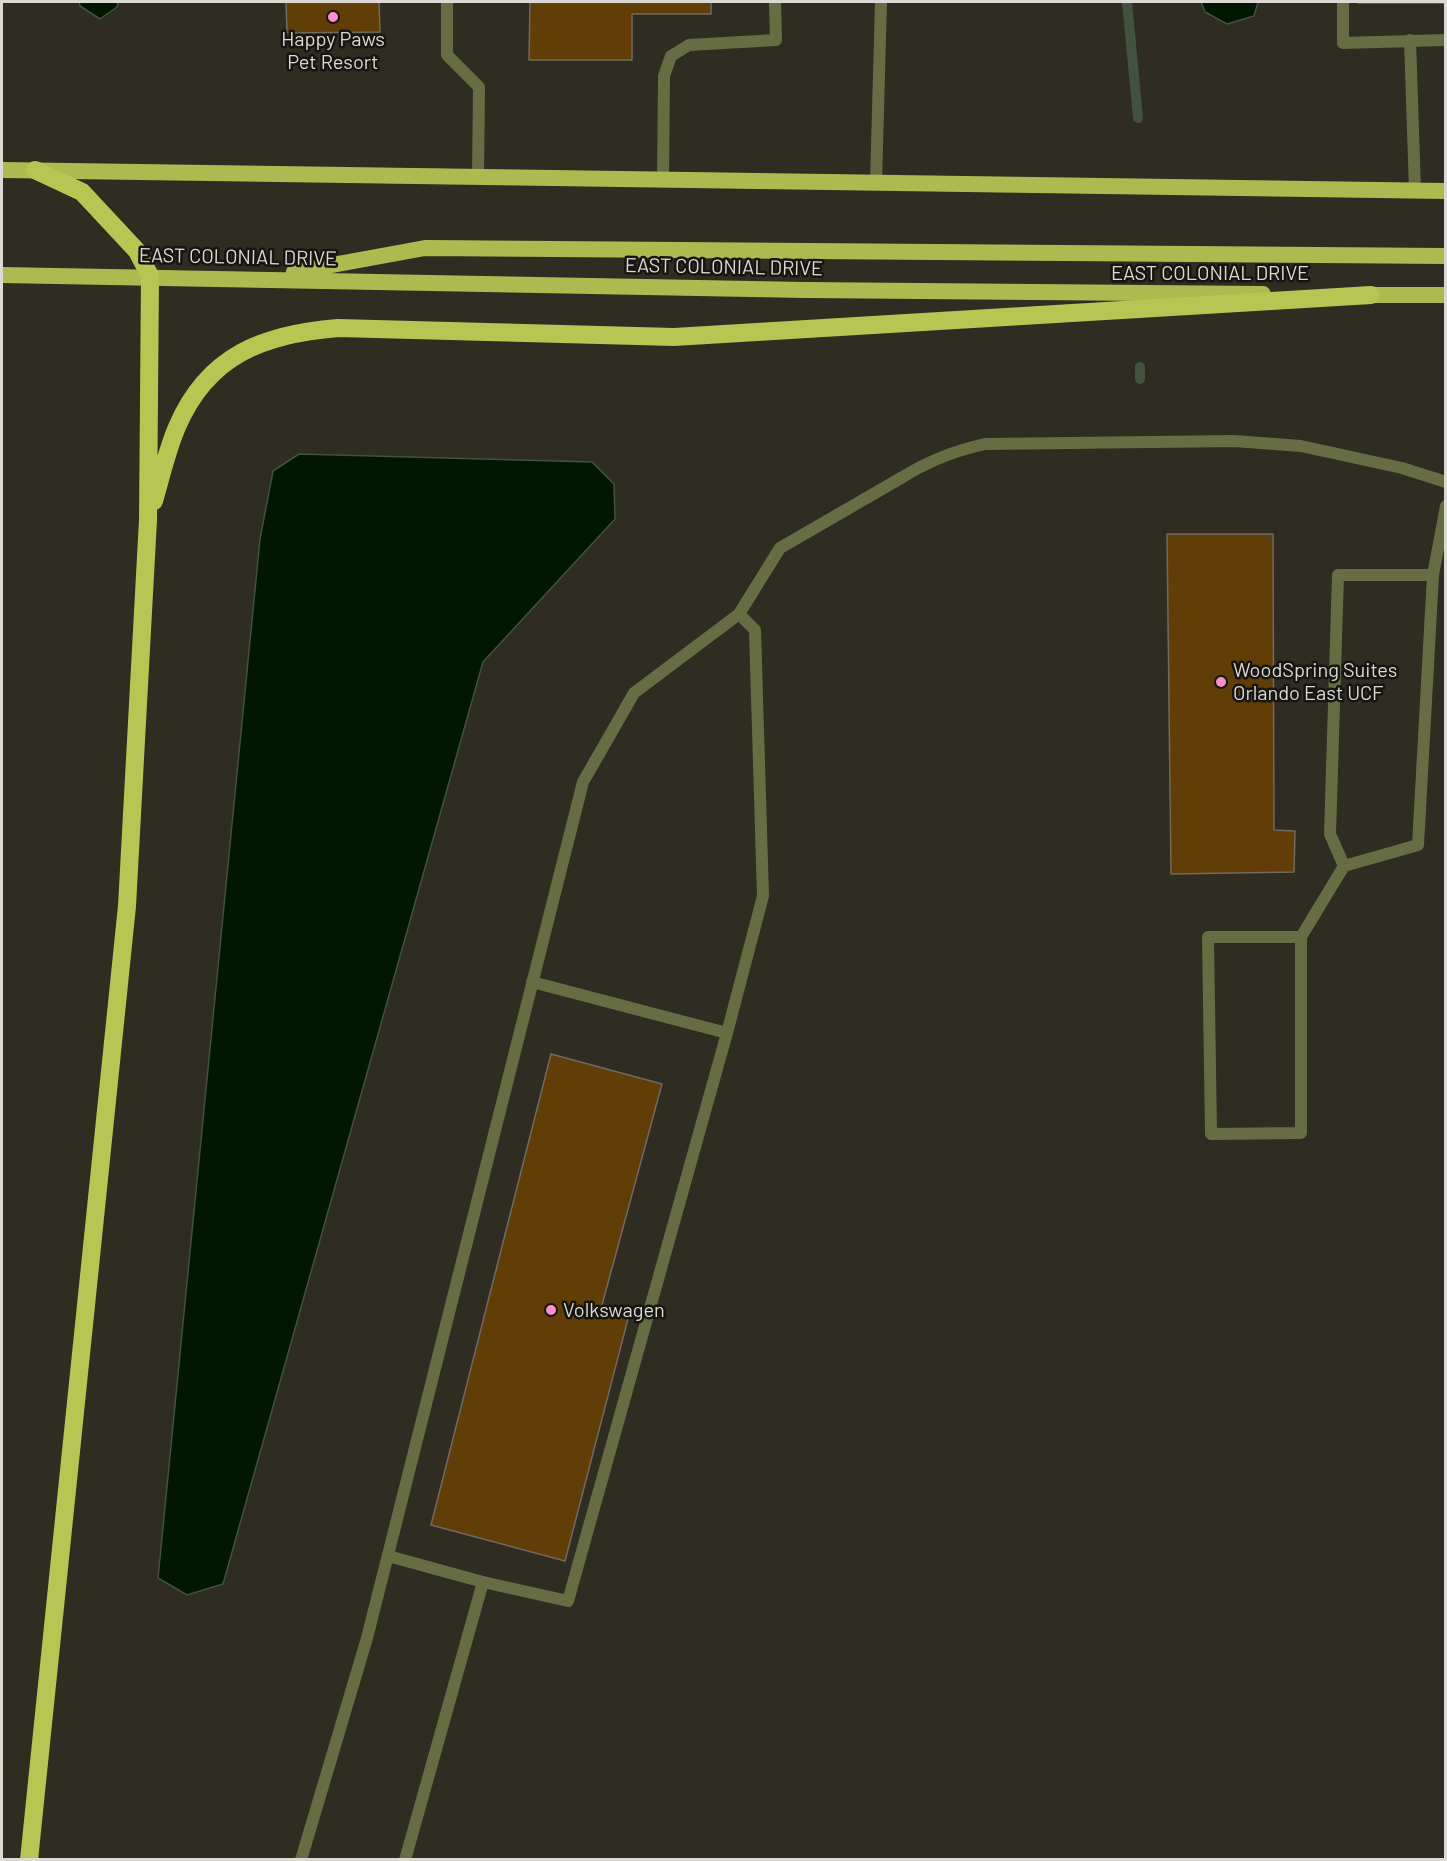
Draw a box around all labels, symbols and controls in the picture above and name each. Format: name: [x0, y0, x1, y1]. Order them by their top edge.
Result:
marker: Happy Paws Pet Resort: [326, 10, 340, 24]
place label: Happy Paws Pet Resort: [281, 27, 385, 74]
street label: EAST COLONIAL DRIVE: [139, 243, 337, 271]
street label: EAST COLONIAL DRIVE: [625, 253, 823, 281]
street label: EAST COLONIAL DRIVE: [1111, 261, 1309, 285]
place label: WoodSpring Suites Orlando East UCF: [1233, 658, 1397, 705]
marker: WoodSpring Suites Orlando East UCF: [1214, 675, 1228, 689]
place label: Volkswagen: [563, 1298, 665, 1322]
marker: Volkswagen: [544, 1303, 558, 1317]

